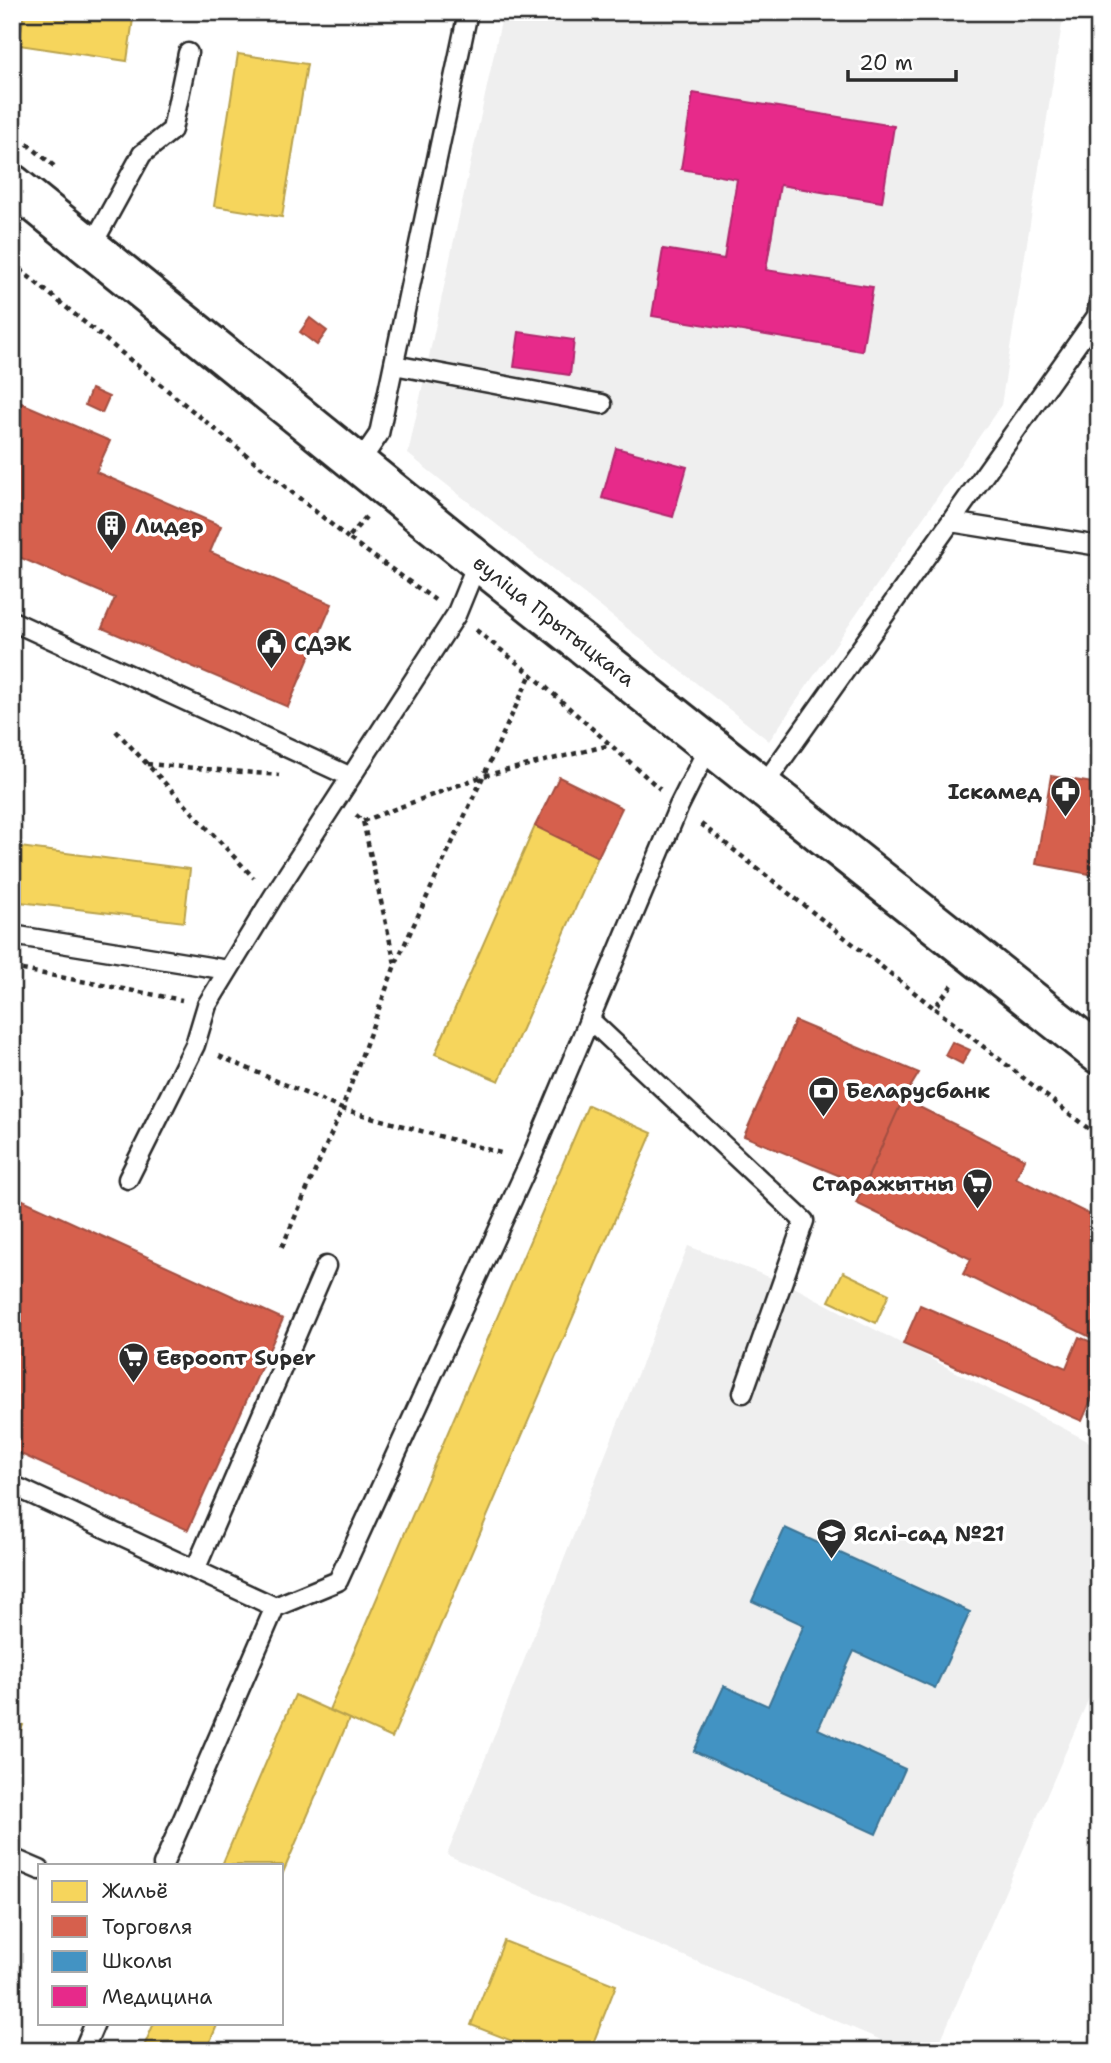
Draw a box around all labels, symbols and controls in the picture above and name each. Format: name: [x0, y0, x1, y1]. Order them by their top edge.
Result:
scale bar: [848, 38, 957, 82]
text: 20 m: [859, 49, 913, 77]
building icon: Лидер: [95, 509, 129, 553]
place label: Лидер: [135, 512, 204, 540]
street label: вуліца Прытыцкага: [467, 549, 641, 693]
public building icon: СДЭК: [254, 627, 288, 671]
place label: СДЭК: [294, 630, 352, 658]
pharmacy icon: Іскамед: [1048, 775, 1082, 819]
place label: Іскамед: [948, 778, 1042, 806]
bank icon: Беларусбанк: [806, 1074, 840, 1118]
place label: Беларусбанк: [846, 1077, 990, 1105]
supermarket icon: Старажытны: [960, 1167, 994, 1211]
place label: Старажытны: [812, 1170, 954, 1198]
supermarket icon: Евроопт Super: [116, 1341, 150, 1385]
place label: Евроопт Super: [156, 1344, 316, 1372]
school or university icon: Яслі-сад №21: [814, 1517, 848, 1561]
place label: Яслі-сад №21: [854, 1520, 1005, 1548]
legend: [38, 1864, 284, 2024]
text: Жильё: [102, 1877, 168, 1905]
text: Торговля: [102, 1913, 192, 1941]
text: Школы: [102, 1947, 172, 1975]
text: Медицина: [102, 1983, 212, 2011]

